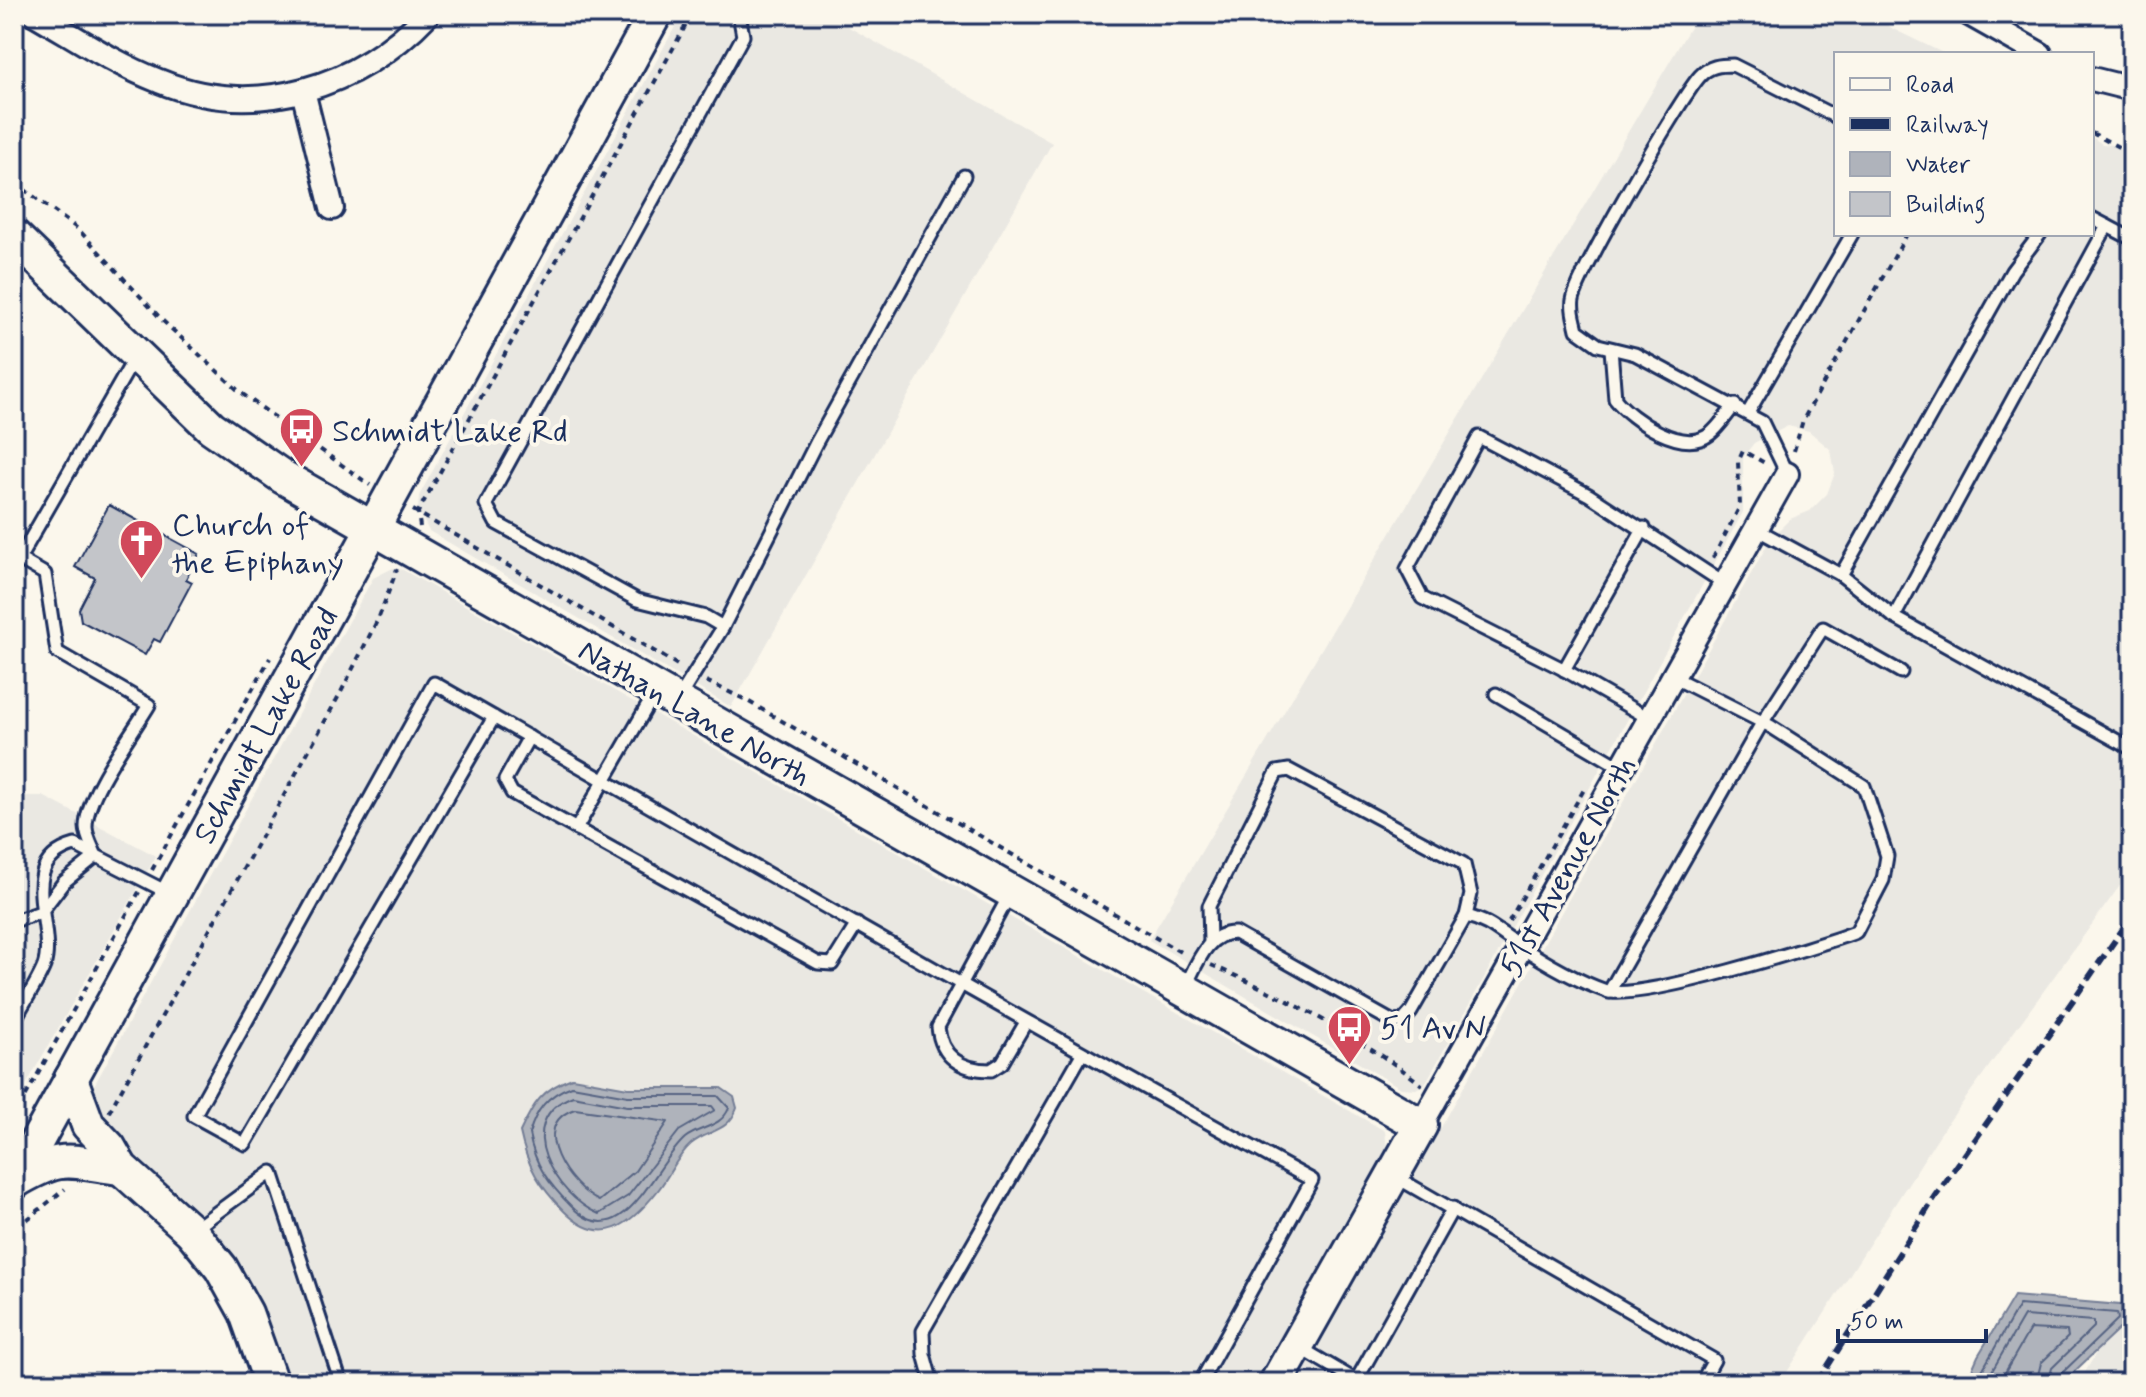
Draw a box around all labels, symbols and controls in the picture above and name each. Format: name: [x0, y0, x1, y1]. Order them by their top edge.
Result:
legend: [1834, 52, 2094, 236]
text: Road: [1906, 70, 1954, 101]
text: Railway: [1906, 110, 1989, 141]
text: Water: [1906, 150, 1971, 181]
text: Building: [1906, 190, 1986, 224]
bus stop icon: Schmidt Lake Rd: [277, 406, 325, 469]
place label: Schmidt Lake Rd: [332, 411, 568, 453]
place label: Church of the Epiphany: [172, 505, 344, 584]
church icon: Church of the Epiphany: [117, 518, 165, 581]
street label: Schmidt Lake Road: [184, 600, 349, 852]
street label: Nathan Lane North: [570, 630, 818, 797]
street label: 51st Avenue North: [1491, 749, 1647, 985]
bus stop icon: 51 Av N: [1325, 1003, 1373, 1066]
place label: 51 Av N: [1380, 1008, 1487, 1050]
scale bar: [1838, 1293, 1986, 1343]
text: 50 m: [1850, 1307, 1904, 1338]

